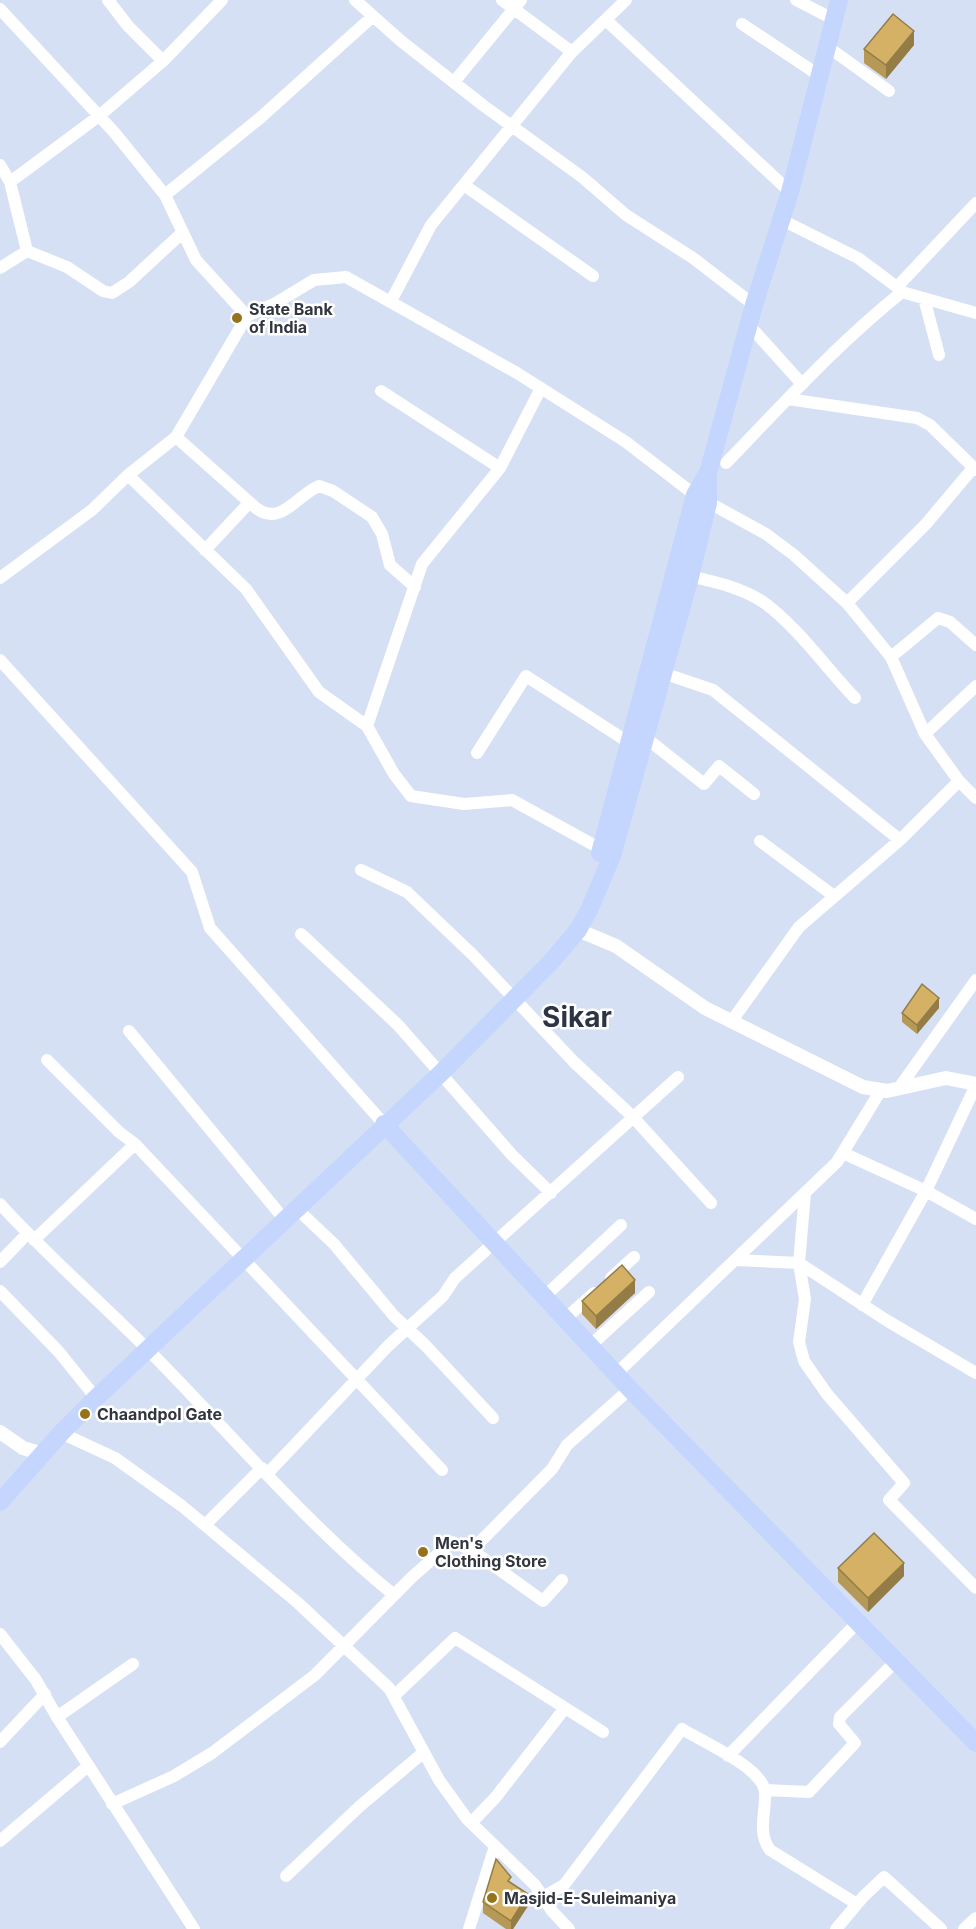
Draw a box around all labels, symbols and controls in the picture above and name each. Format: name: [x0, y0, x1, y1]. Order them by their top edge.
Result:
place label: State Bank of India: [249, 299, 334, 337]
marker: State Bank of India: [230, 311, 244, 325]
district label: Sikar: [542, 1000, 612, 1034]
place label: Chaandpol Gate: [97, 1404, 222, 1424]
marker: Chaandpol Gate: [78, 1407, 92, 1421]
place label: Men's Clothing Store: [435, 1533, 547, 1571]
marker: Men's Clothing Store: [416, 1545, 430, 1559]
place label: Masjid-E-Suleimaniya: [504, 1888, 676, 1908]
marker: Masjid-E-Suleimaniya: [485, 1891, 499, 1905]

